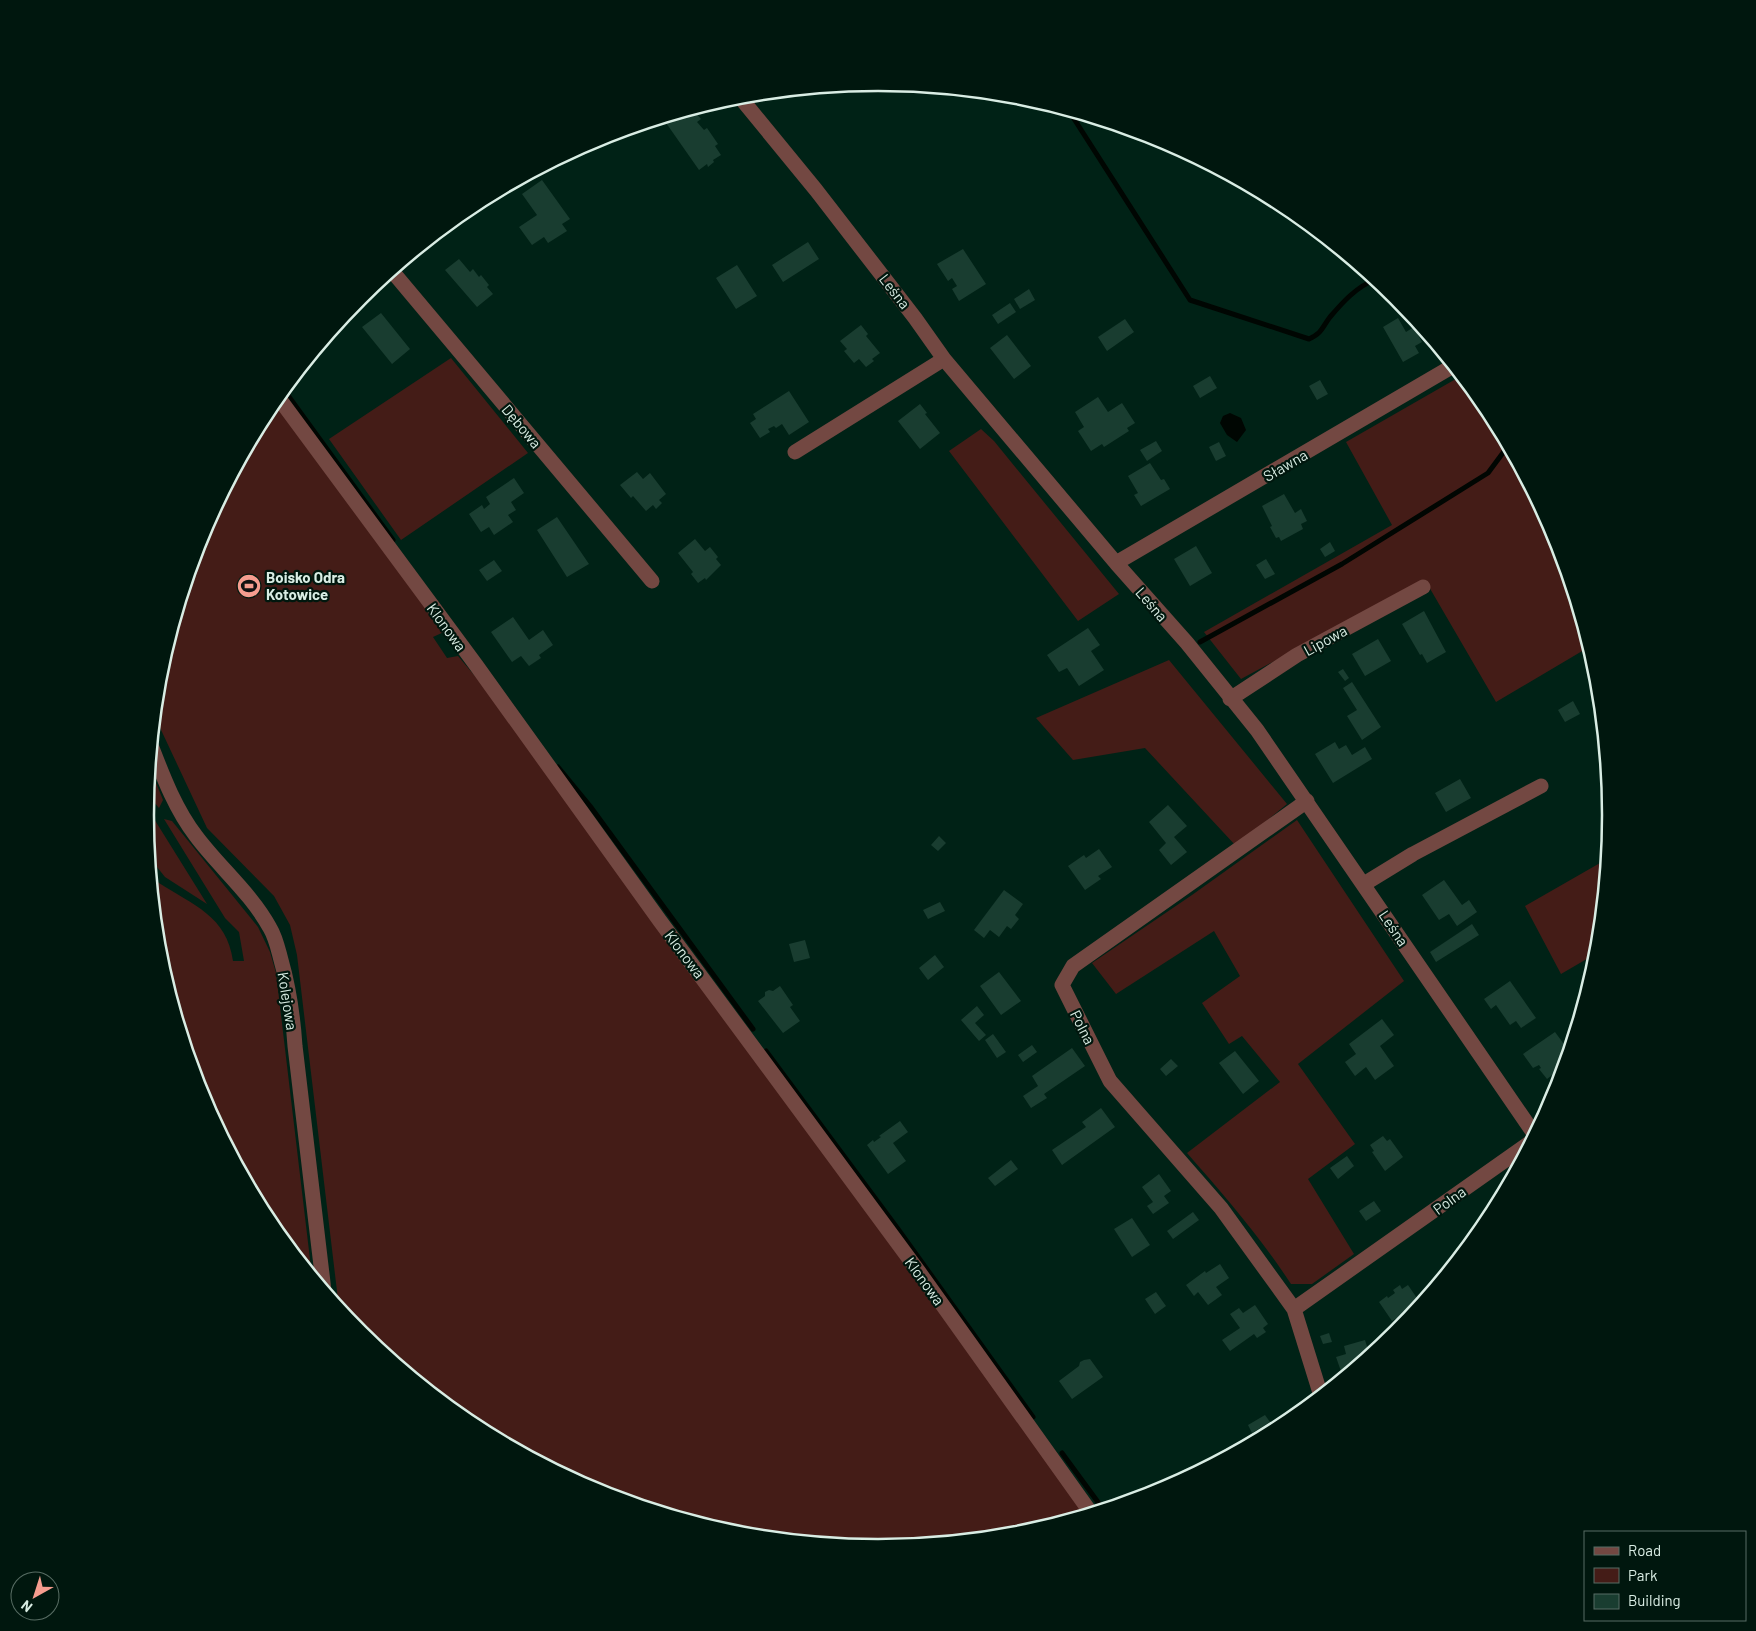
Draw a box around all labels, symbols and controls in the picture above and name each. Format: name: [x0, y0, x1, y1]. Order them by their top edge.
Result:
street label: Leśna: [876, 270, 914, 312]
street label: Dębowa: [499, 400, 545, 452]
street label: Sławna: [1260, 445, 1310, 485]
place label: Boisko Odra Kotowice: [266, 568, 345, 603]
sports icon: Boisko Odra Kotowice: [236, 573, 262, 599]
street label: Leśna: [1132, 583, 1172, 625]
street label: Klonowa: [424, 599, 470, 655]
street label: Lipowa: [1300, 621, 1350, 659]
street label: Leśna: [1376, 907, 1412, 949]
street label: Klonowa: [661, 927, 709, 981]
street label: Kolejowa: [275, 971, 301, 1031]
street label: Polna: [1067, 1007, 1099, 1047]
street label: Polna: [1429, 1182, 1469, 1218]
street label: Klonowa: [902, 1253, 948, 1309]
legend: [1584, 1531, 1746, 1621]
text: Road: [1628, 1541, 1661, 1559]
text: Park: [1628, 1566, 1658, 1584]
north arrow: [10, 1571, 60, 1621]
text: Building: [1628, 1591, 1681, 1609]
text: N: [18, 1597, 35, 1616]

